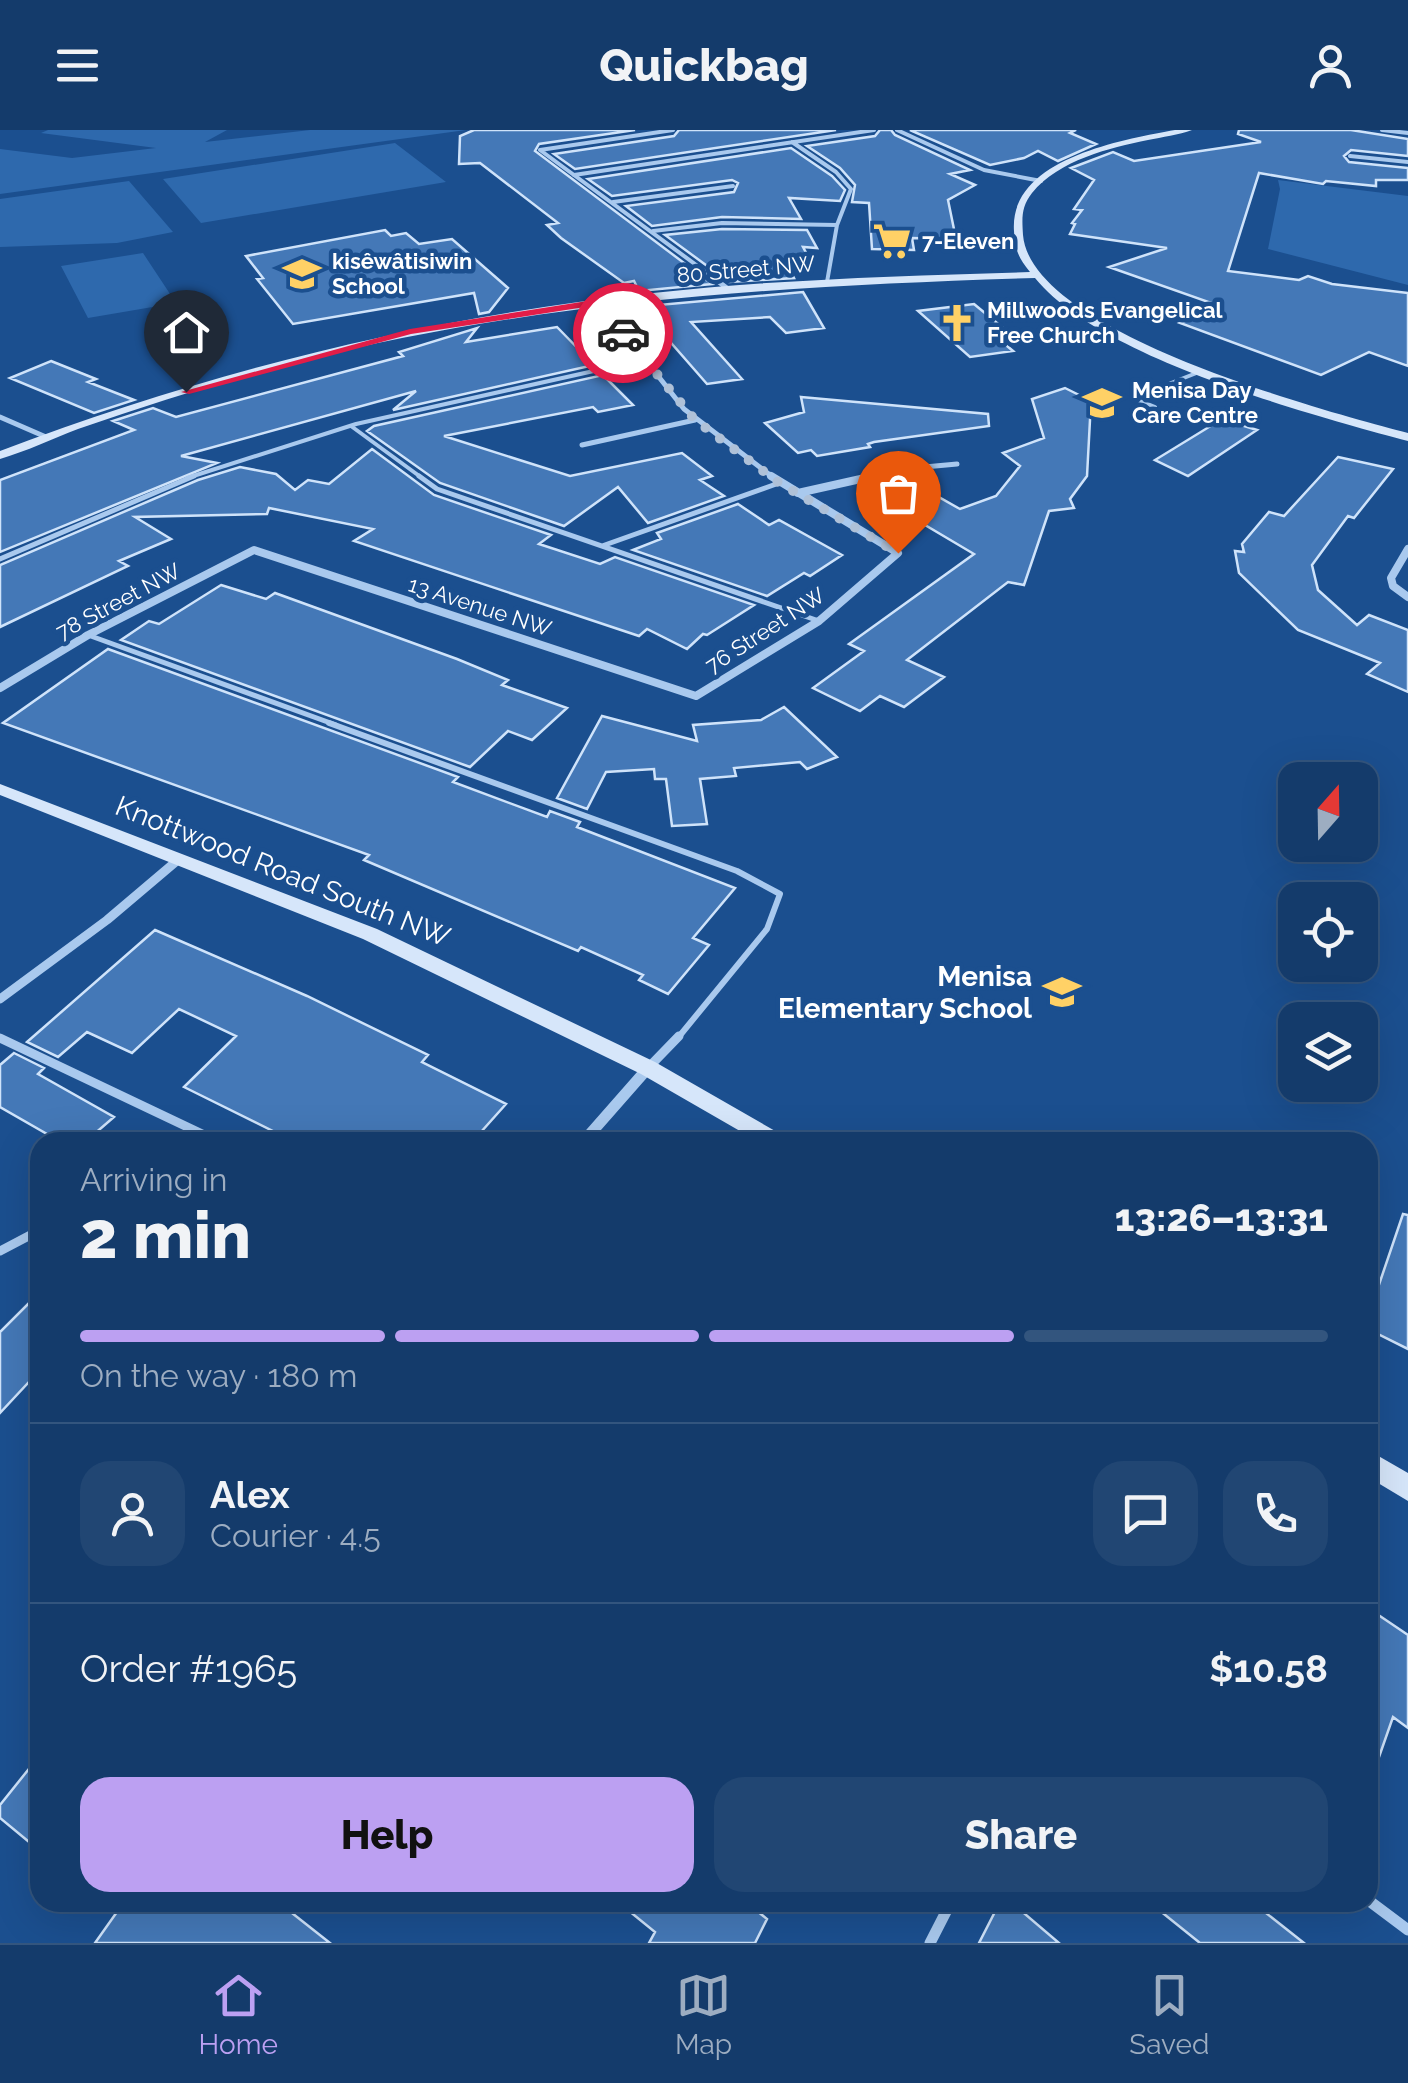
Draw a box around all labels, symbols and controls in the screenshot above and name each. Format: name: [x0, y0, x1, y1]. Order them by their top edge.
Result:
icon: menu: [50, 38, 105, 93]
icon: person: [1303, 38, 1358, 93]
text: Quickbag: [599, 39, 809, 92]
supermarket icon: 7-Eleven: [871, 220, 913, 262]
place label: 7-Eleven: [922, 228, 1014, 254]
place label: kisêwâtisiwin School: [332, 248, 472, 299]
street label: 80 Street NW: [676, 250, 816, 288]
school or university icon: kisêwâtisiwin School: [281, 253, 323, 295]
courier: [573, 283, 673, 383]
pin: [144, 290, 229, 393]
place label: Millwoods Evangelical Free Church: [987, 297, 1224, 348]
church icon: Millwoods Evangelical Free Church: [936, 302, 978, 344]
icon: home: [159, 305, 214, 360]
icon: car: [596, 306, 651, 361]
place label: Menisa Day Care Centre: [1132, 377, 1258, 428]
school or university icon: Menisa Day Care Centre: [1081, 382, 1123, 424]
pin: [856, 451, 941, 554]
icon: bag: [871, 466, 926, 521]
street label: 78 Street NW: [51, 557, 185, 645]
street label: 13 Avenue NW: [405, 571, 555, 641]
street label: 76 Street NW: [700, 582, 830, 678]
north arrow: [1278, 762, 1378, 862]
map controls: [1278, 762, 1378, 1102]
street label: Knottwood Road South NW: [111, 789, 455, 954]
button: locate: [1278, 882, 1378, 982]
place label: Menisa Elementary School: [778, 960, 1032, 1025]
school or university icon: Menisa Elementary School: [1041, 971, 1083, 1013]
button: layers: [1278, 1002, 1378, 1102]
text: Arriving in: [80, 1161, 227, 1198]
text: 13:26–13:31: [1115, 1195, 1328, 1240]
text: 2 min: [80, 1197, 251, 1273]
text: On the way · 180 m: [80, 1357, 357, 1394]
button: person: [80, 1461, 185, 1566]
button: chat: [1093, 1461, 1198, 1566]
button: phone: [1223, 1461, 1328, 1566]
text: Alex: [210, 1472, 290, 1517]
text: Courier · 4.5: [210, 1517, 381, 1554]
text: Order #1965: [80, 1646, 297, 1691]
text: $10.58: [1209, 1646, 1328, 1691]
button: Help: [80, 1777, 694, 1892]
button: Share: [714, 1777, 1328, 1892]
tab: Home: [199, 1968, 278, 2061]
tab: Map: [675, 1968, 732, 2061]
tab: Saved: [1129, 1968, 1209, 2061]

